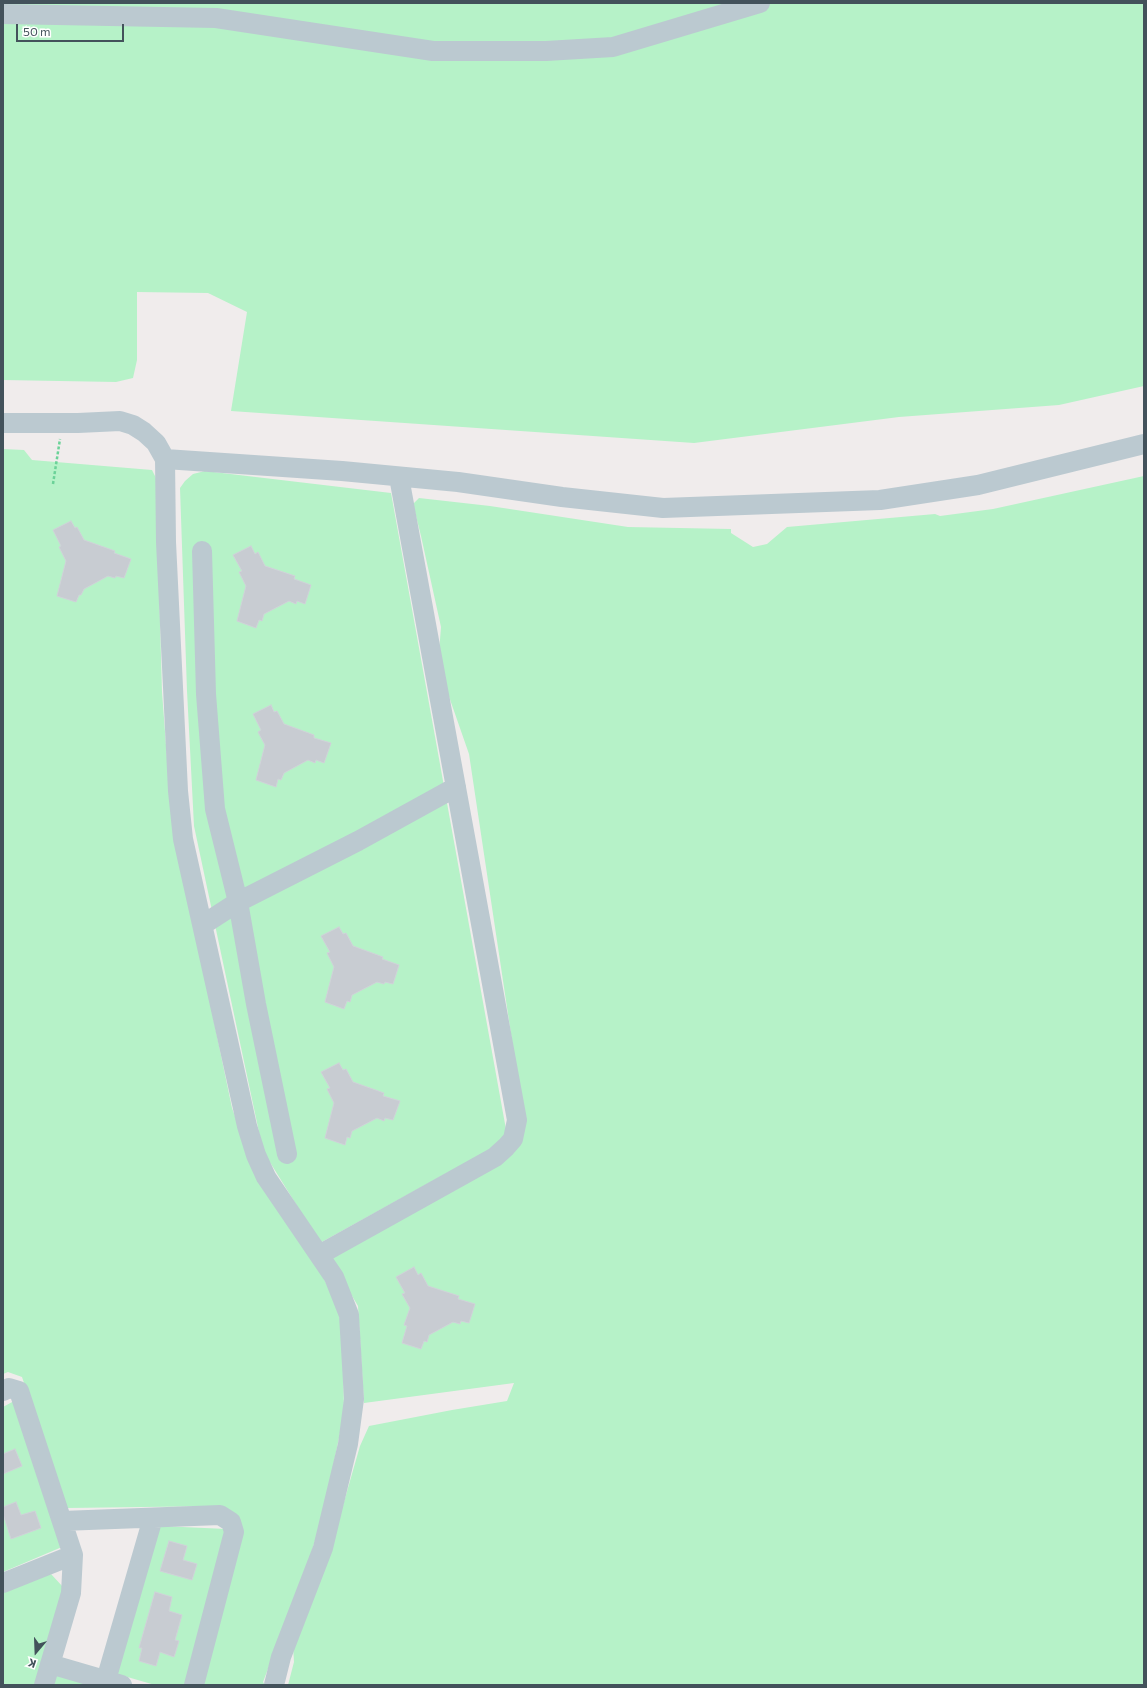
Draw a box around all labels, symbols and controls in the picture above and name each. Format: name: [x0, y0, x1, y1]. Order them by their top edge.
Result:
scale bar: [18, 16, 126, 42]
text: 50 m: [23, 24, 51, 38]
north arrow: [16, 1632, 56, 1672]
text: K: [26, 1656, 38, 1671]

